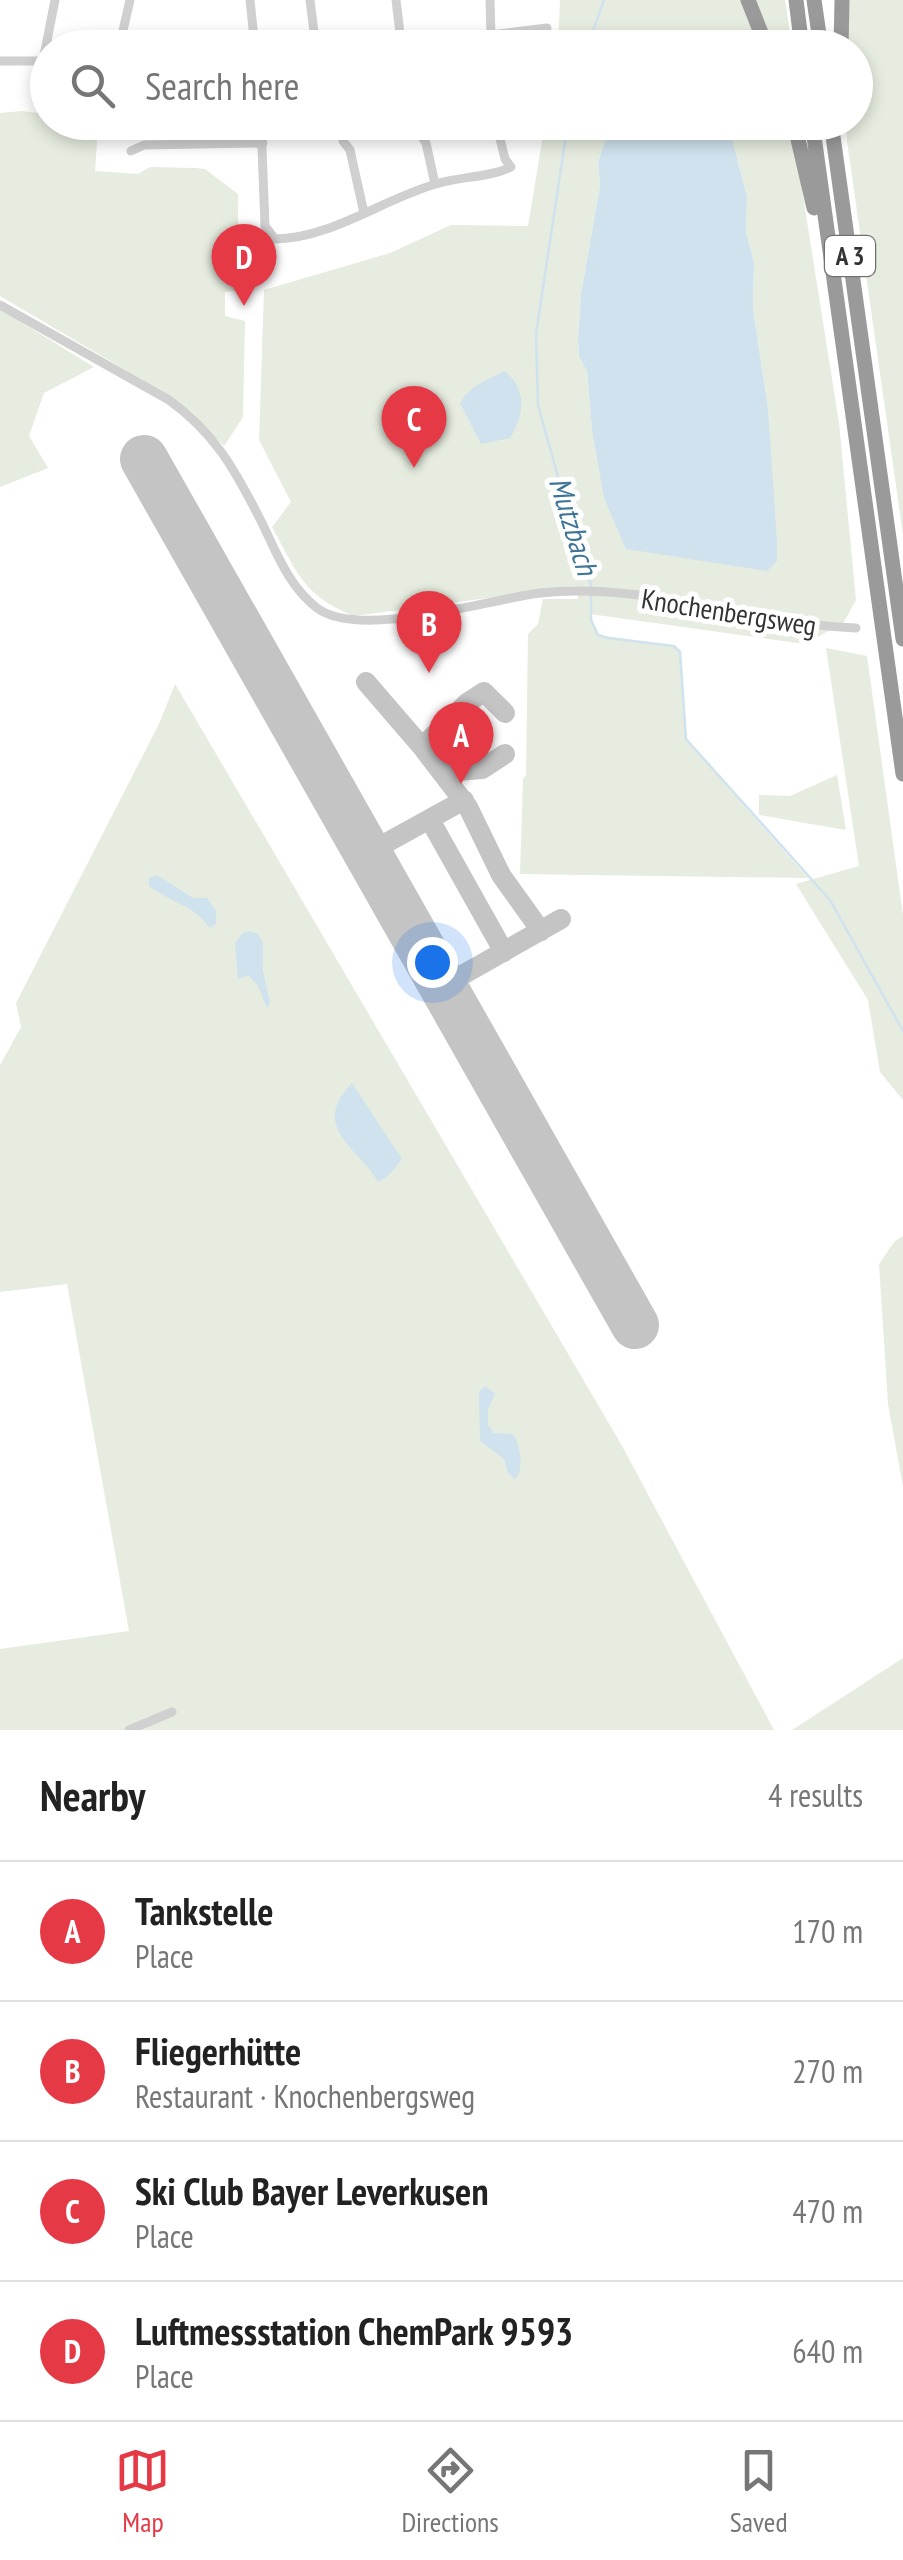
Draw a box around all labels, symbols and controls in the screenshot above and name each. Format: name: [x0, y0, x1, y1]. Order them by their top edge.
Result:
search box: [30, 30, 873, 140]
icon: search: [65, 58, 120, 113]
text: Search here: [145, 61, 299, 110]
pin: D: [212, 224, 276, 306]
road number: A 3: [825, 236, 875, 276]
pin: C: [382, 386, 446, 468]
water label: Mutzbach: [541, 472, 608, 581]
street label: Knochenbergsweg: [639, 579, 819, 644]
pin: B: [396, 590, 462, 673]
pin: A: [428, 702, 494, 784]
your location: [407, 937, 458, 988]
text: Nearby: [40, 1768, 145, 1823]
text: 4 results: [768, 1774, 863, 1816]
text: Tankstelle: [135, 1886, 274, 1935]
text: A: [64, 1910, 81, 1952]
text: 170 m: [792, 1910, 863, 1952]
text: Place: [135, 1935, 194, 1977]
text: Fliegerhütte: [135, 2026, 301, 2075]
text: B: [65, 2050, 80, 2092]
text: 270 m: [792, 2050, 863, 2092]
text: Restaurant · Knochenbergsweg: [135, 2075, 475, 2117]
text: Ski Club Bayer Leverkusen: [135, 2166, 488, 2215]
text: C: [65, 2190, 80, 2232]
text: 470 m: [792, 2190, 863, 2232]
text: Place: [135, 2215, 194, 2257]
text: Luftmessstation ChemPark 9593: [135, 2306, 573, 2355]
text: D: [64, 2330, 81, 2372]
text: 640 m: [792, 2330, 863, 2372]
text: Place: [135, 2355, 194, 2397]
tab: Map: [115, 2443, 170, 2540]
tab: Directions: [401, 2443, 499, 2540]
tab: Saved: [730, 2443, 788, 2540]

